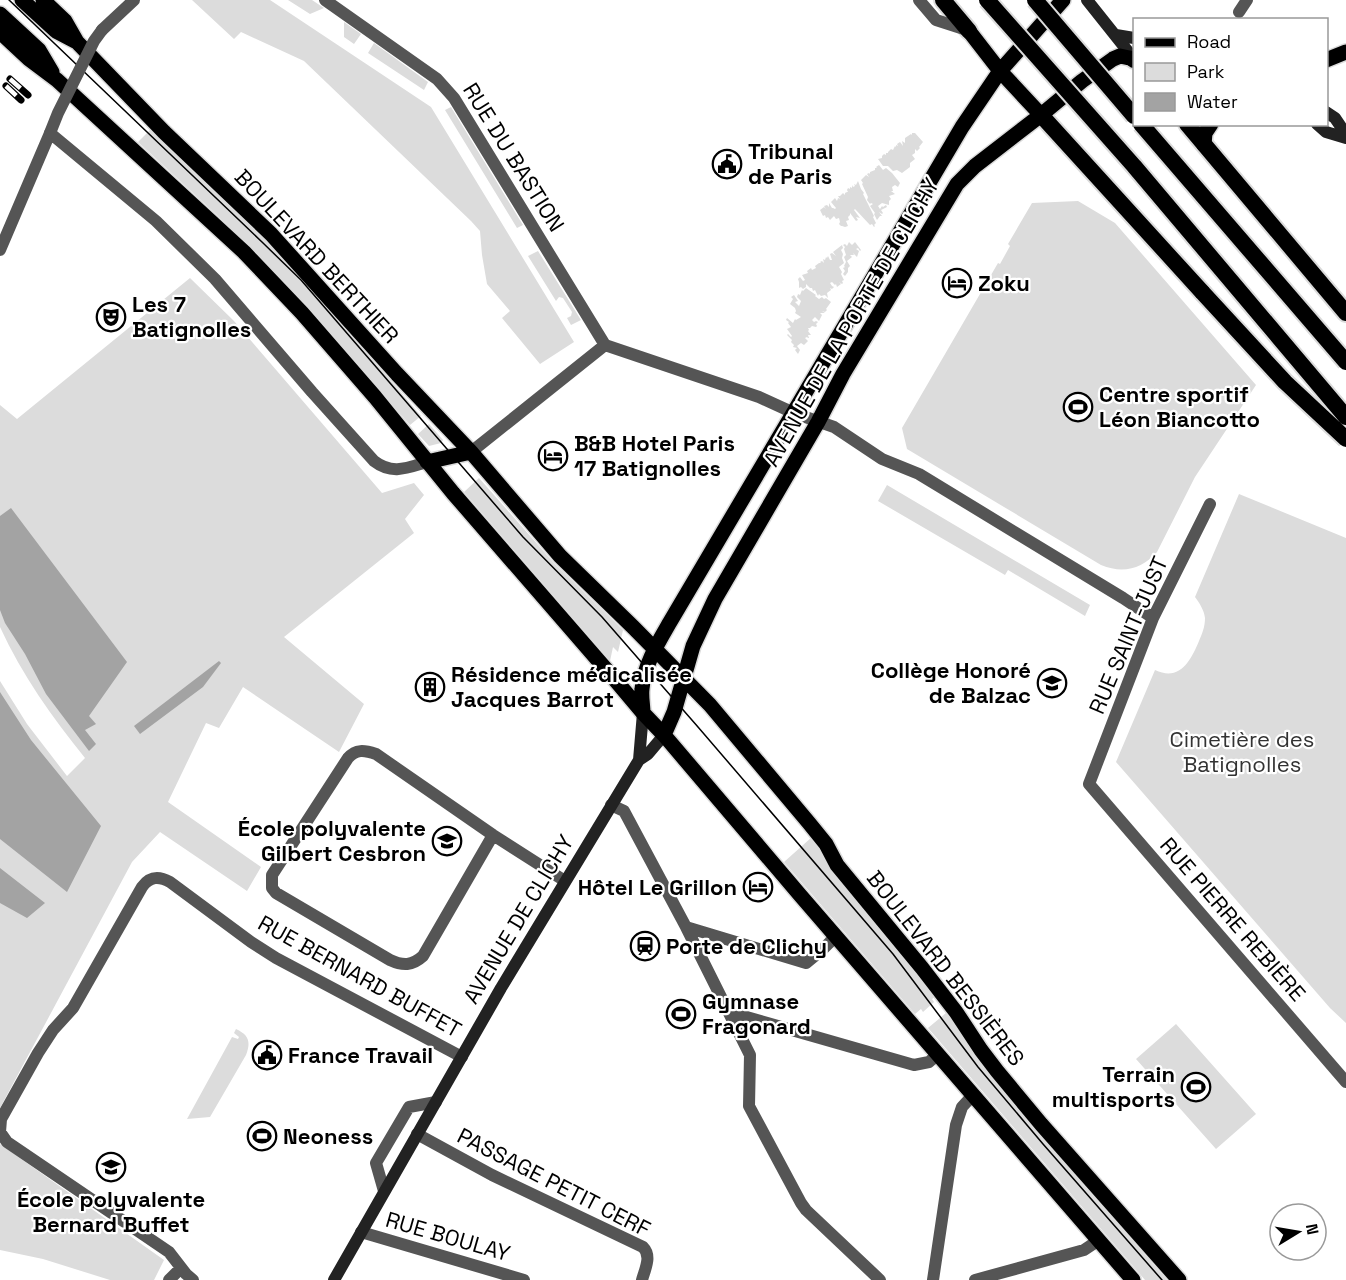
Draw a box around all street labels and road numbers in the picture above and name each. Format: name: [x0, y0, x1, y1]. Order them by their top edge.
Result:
street label: RUE DU BASTION: [457, 77, 571, 237]
street label: BOULEVARD BERTHIER: [229, 163, 405, 349]
street label: AVENUE DE LA PORTE DE CLICHY: [757, 172, 946, 471]
street label: RUE SAINT-JUST: [1082, 552, 1174, 718]
street label: AVENUE DE CLICHY: [457, 829, 580, 1009]
street label: RUE PIERRE REBIÈRE: [1154, 831, 1312, 1007]
street label: BOULEVARD BESSIÈRES: [861, 865, 1031, 1071]
street label: RUE BERNARD BUFFET: [253, 908, 467, 1044]
street label: PASSAGE PETIT CERF: [453, 1121, 655, 1243]
street label: RUE BOULAY: [383, 1205, 514, 1267]

